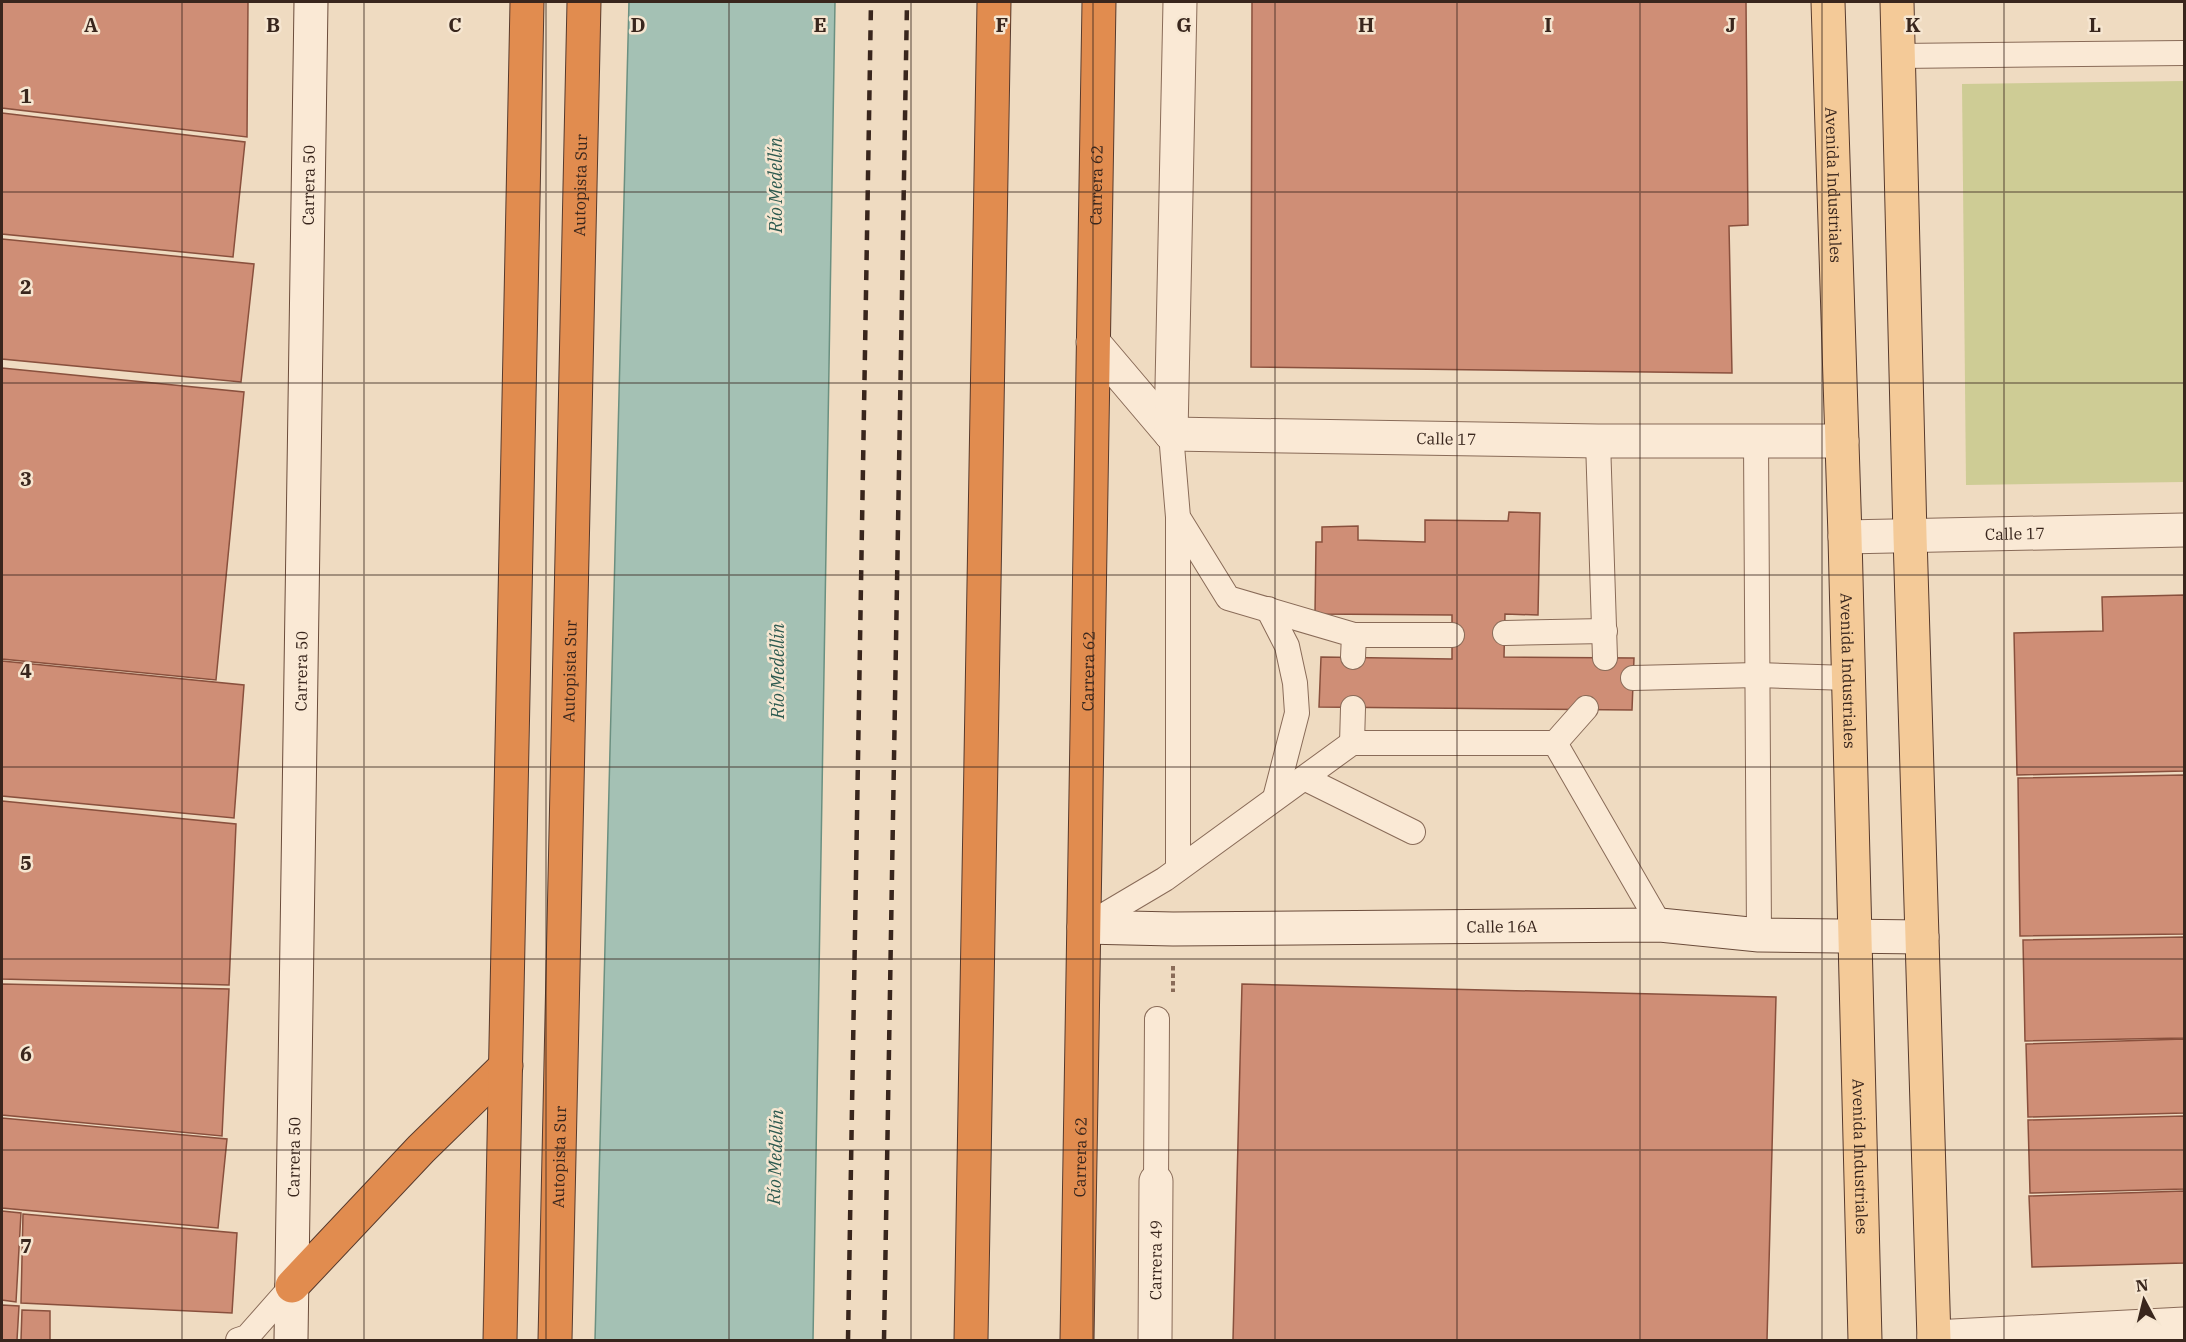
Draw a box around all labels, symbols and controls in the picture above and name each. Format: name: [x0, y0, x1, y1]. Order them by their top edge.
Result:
text: A: [84, 11, 98, 38]
text: B: [266, 11, 280, 38]
text: C: [448, 11, 462, 38]
text: D: [630, 11, 646, 38]
text: E: [813, 11, 827, 38]
text: F: [996, 11, 1008, 38]
text: G: [1176, 11, 1192, 38]
text: H: [1358, 11, 1374, 38]
text: I: [1544, 11, 1552, 38]
text: J: [1726, 11, 1736, 38]
text: K: [1905, 11, 1921, 38]
text: L: [2089, 11, 2101, 38]
text: 1: [20, 82, 32, 109]
street label: Avenida Industriales: [1821, 107, 1846, 263]
street label: Autopista Sur: [569, 134, 591, 237]
water label: Río Medellín: [764, 137, 787, 234]
street label: Carrera 50: [298, 145, 319, 226]
street label: Carrera 62: [1085, 145, 1107, 226]
text: 2: [20, 273, 32, 300]
street label: Calle 17: [1416, 428, 1477, 449]
text: 3: [20, 465, 32, 492]
street label: Calle 17: [1985, 523, 2045, 544]
street label: Avenida Industriales: [1836, 593, 1860, 749]
street label: Autopista Sur: [558, 620, 581, 723]
water label: Río Medellín: [766, 623, 789, 720]
street label: Carrera 50: [290, 631, 312, 711]
street label: Carrera 62: [1077, 631, 1099, 712]
text: 4: [20, 657, 32, 684]
text: 5: [20, 849, 32, 876]
street label: Calle 16A: [1466, 916, 1538, 937]
text: 6: [20, 1040, 32, 1067]
street label: Avenida Industriales: [1848, 1078, 1872, 1235]
street label: Autopista Sur: [548, 1106, 570, 1208]
water label: Río Medellín: [762, 1108, 788, 1206]
street label: Carrera 50: [283, 1117, 304, 1197]
street label: Carrera 62: [1069, 1117, 1091, 1197]
street label: Carrera 49: [1145, 1220, 1166, 1300]
text: 7: [20, 1232, 32, 1259]
north arrow: [2114, 1270, 2174, 1330]
text: N: [2135, 1274, 2150, 1296]

